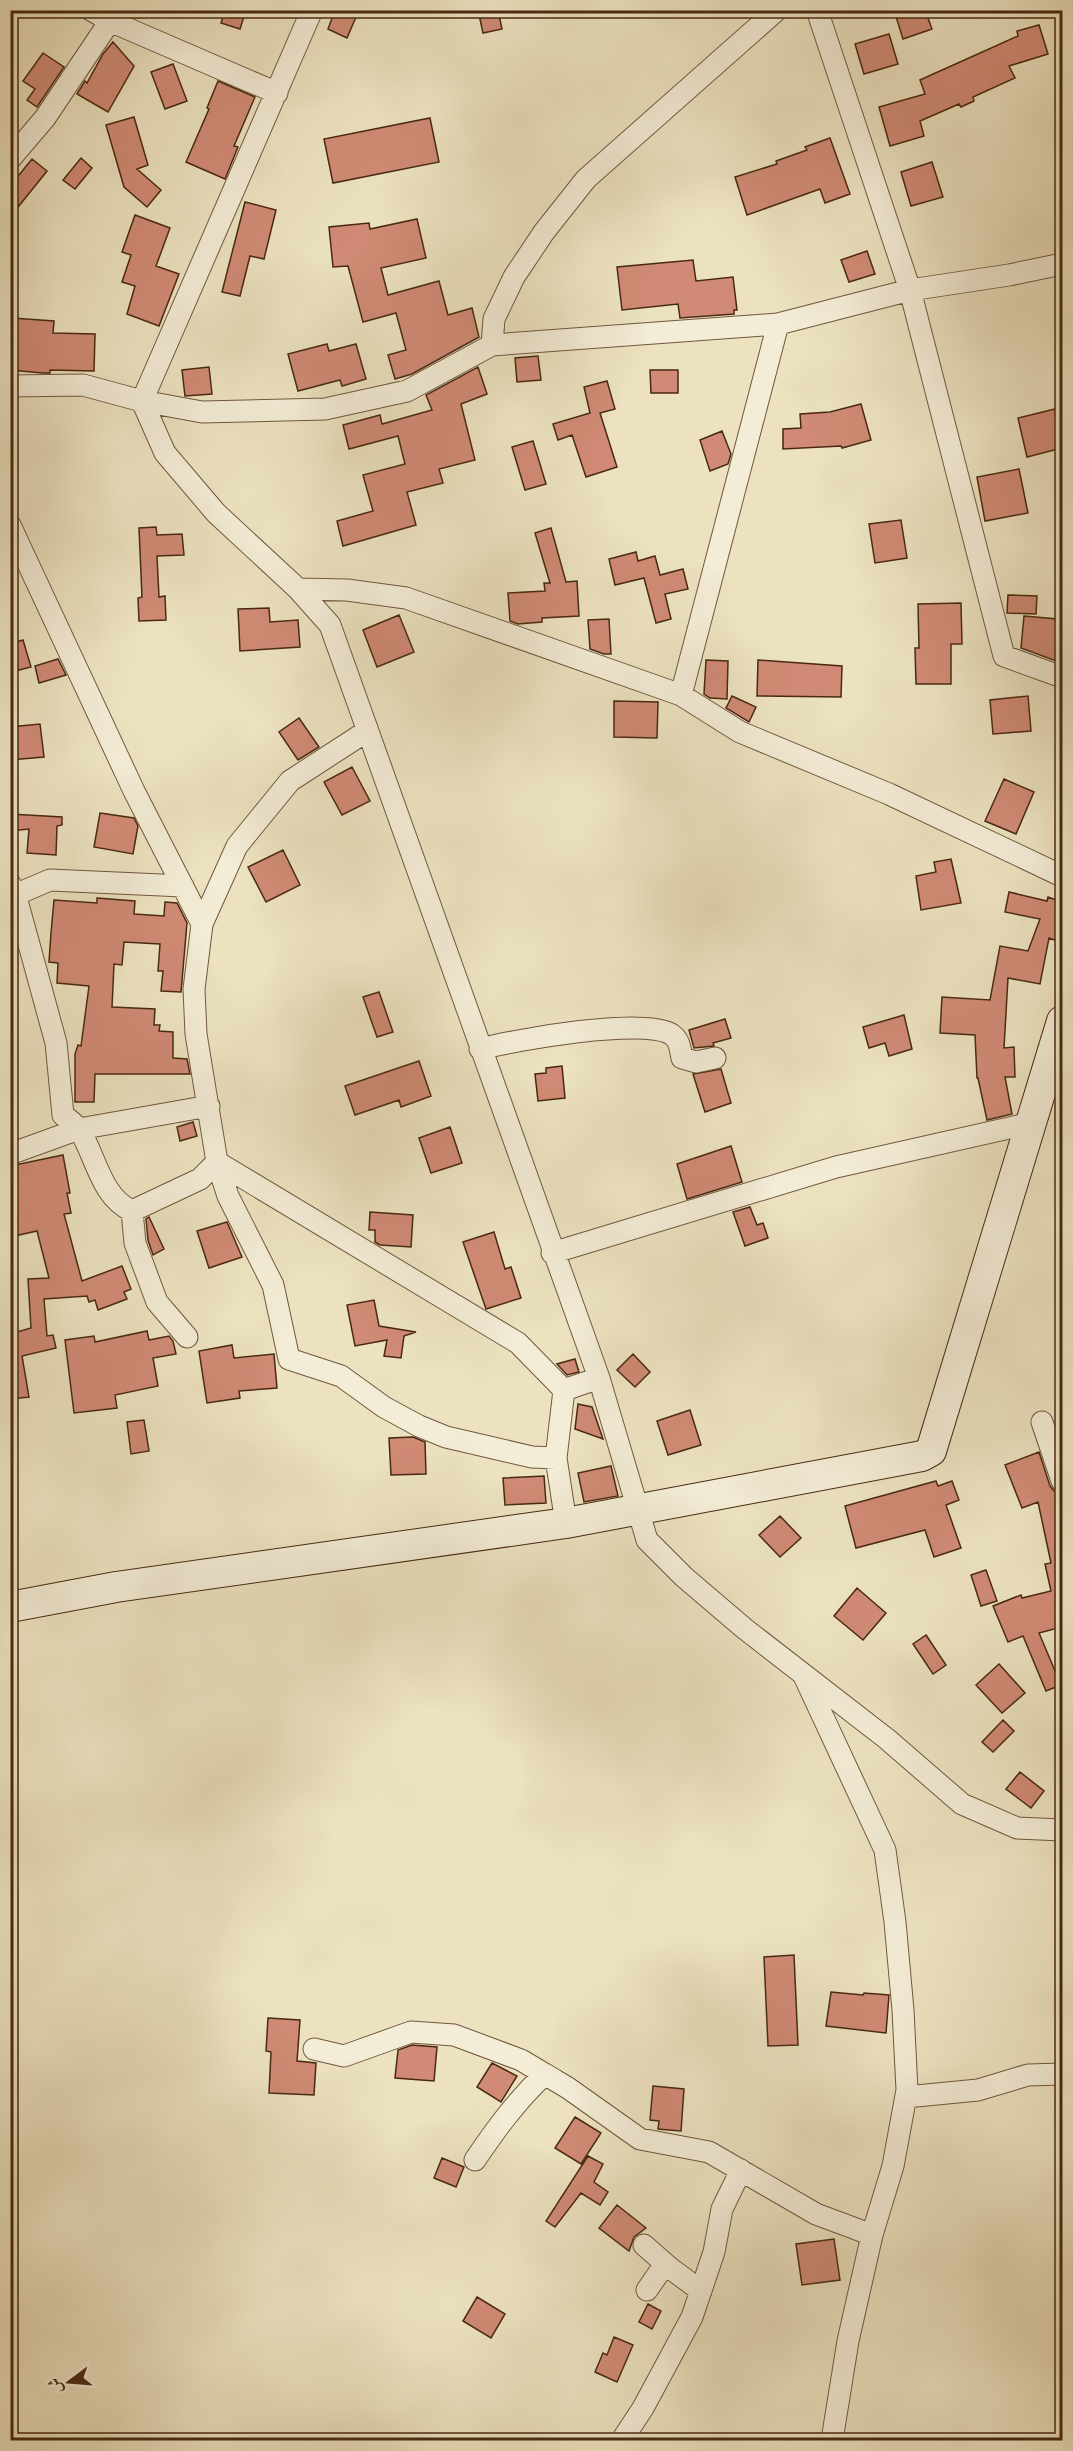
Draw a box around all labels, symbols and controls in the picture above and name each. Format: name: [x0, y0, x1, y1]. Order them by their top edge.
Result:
north arrow: [39, 2352, 99, 2412]
text: ش: [43, 2375, 68, 2397]

